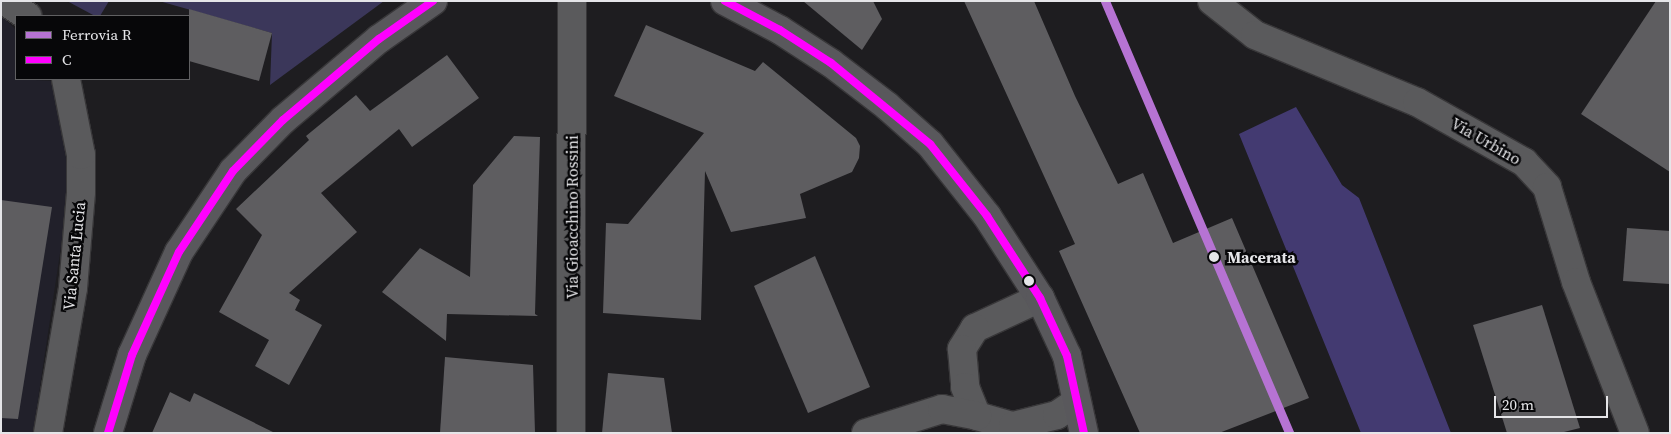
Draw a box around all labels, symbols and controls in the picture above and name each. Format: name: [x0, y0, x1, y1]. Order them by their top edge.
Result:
legend: [15, 15, 190, 80]
text: Ferrovia R: [62, 24, 131, 45]
text: C: [62, 49, 71, 70]
street label: Via Urbino: [1448, 113, 1524, 169]
street label: Via Gioacchino Rossini: [562, 135, 582, 299]
street label: Via Santa Lucia: [59, 201, 89, 311]
place label: Macerata: [1227, 247, 1296, 267]
marker: Macerata: [1205, 248, 1223, 266]
unlabelled marker: [1024, 276, 1034, 286]
scale bar: [1496, 386, 1610, 418]
text: 20 m: [1502, 394, 1534, 415]

